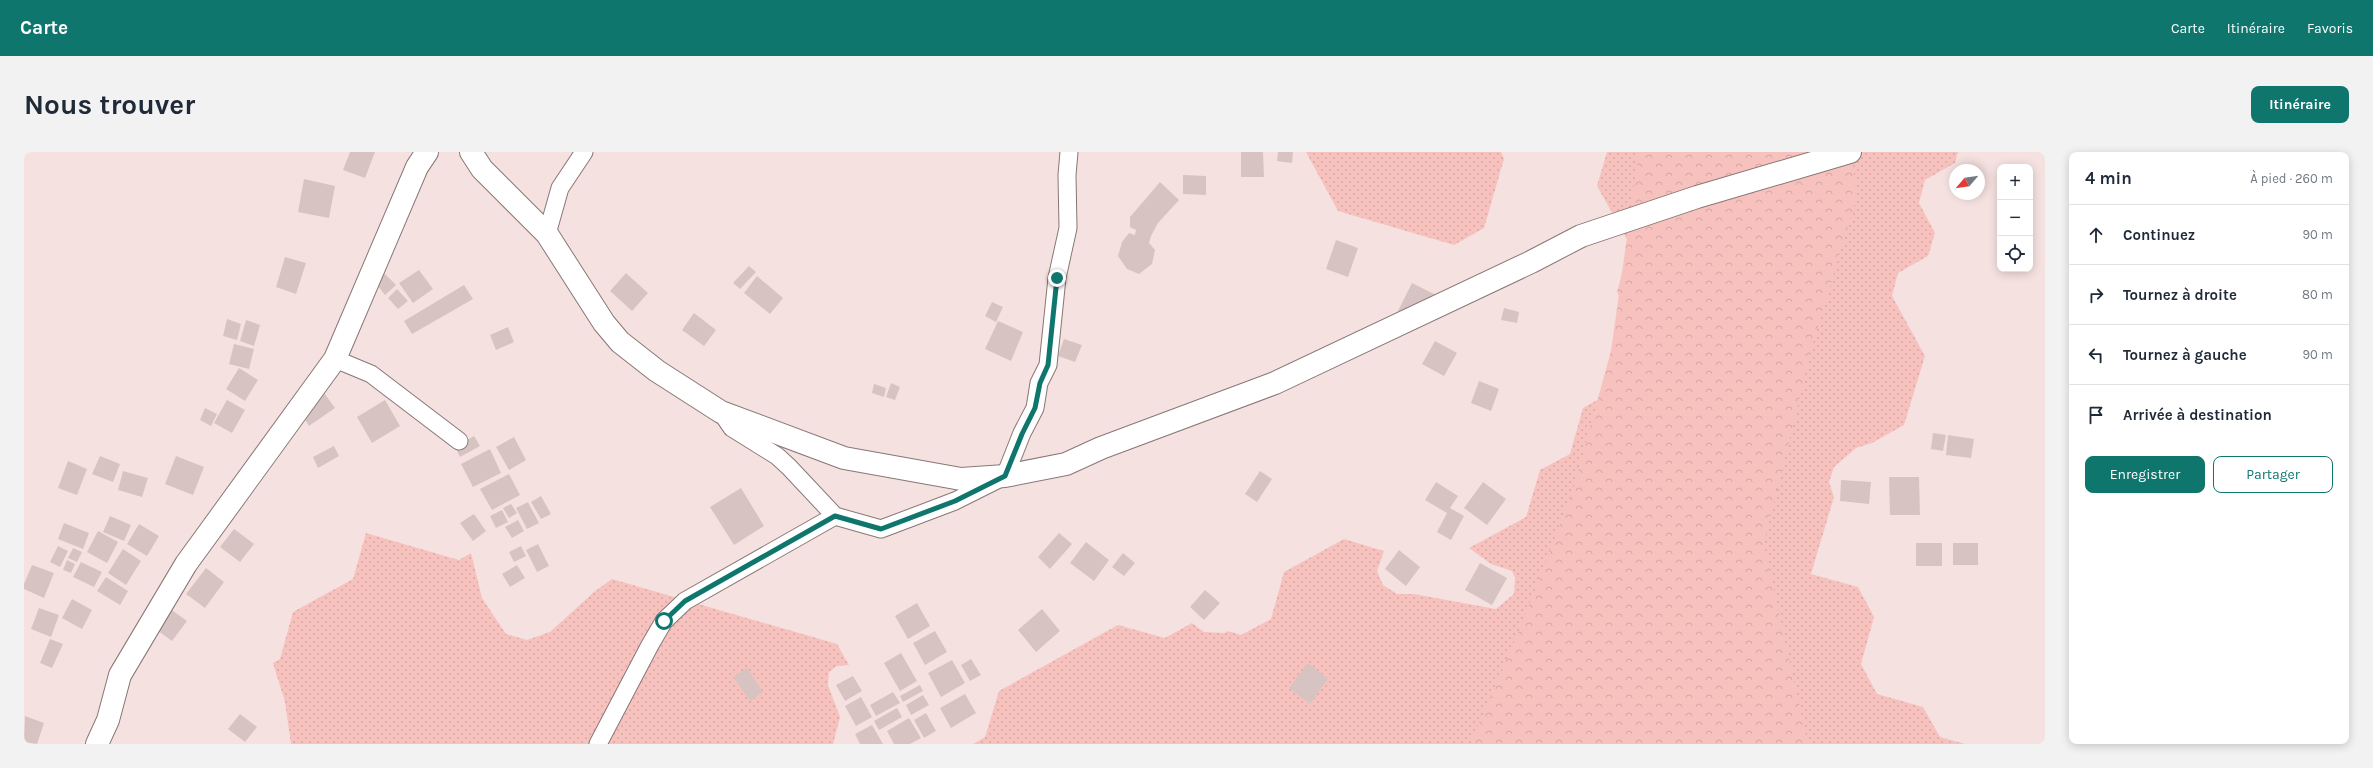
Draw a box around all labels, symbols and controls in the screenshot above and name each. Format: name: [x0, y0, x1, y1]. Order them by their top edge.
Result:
text: Carte: [20, 17, 68, 39]
text: Carte: [2171, 20, 2205, 37]
text: Itinéraire: [2227, 20, 2285, 37]
text: Favoris: [2307, 20, 2353, 37]
button: Itinéraire: [2251, 86, 2349, 123]
text: Nous trouver: [24, 88, 195, 121]
north arrow: [1949, 164, 1985, 200]
map controls: [1997, 164, 2033, 272]
button: +: [1997, 164, 2033, 200]
text: 4 min: [2085, 168, 2132, 188]
text: À pied · 260 m: [2250, 171, 2333, 186]
button: −: [1997, 200, 2033, 236]
icon: ahead: [2085, 224, 2107, 246]
text: Continuez: [2123, 226, 2195, 244]
text: 90 m: [2302, 227, 2333, 242]
button: locate: [1997, 236, 2033, 272]
route end: [1048, 269, 1066, 287]
icon: right: [2085, 284, 2107, 306]
text: Tournez à droite: [2123, 286, 2237, 304]
text: 80 m: [2302, 287, 2333, 302]
icon: left: [2085, 344, 2107, 366]
text: Tournez à gauche: [2123, 346, 2247, 364]
text: 90 m: [2302, 347, 2333, 362]
icon: arrive: [2085, 404, 2107, 426]
text: Arrivée à destination: [2123, 406, 2272, 424]
button: Enregistrer: [2085, 456, 2205, 493]
button: Partager: [2213, 456, 2333, 493]
route start: [655, 612, 673, 630]

